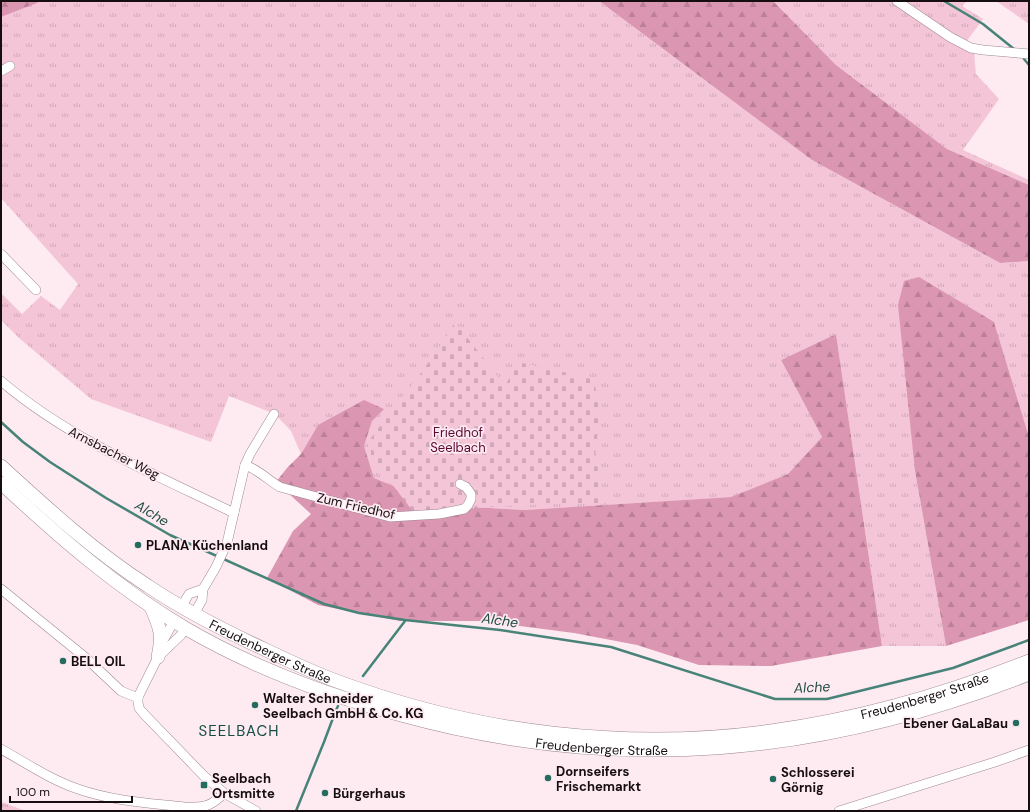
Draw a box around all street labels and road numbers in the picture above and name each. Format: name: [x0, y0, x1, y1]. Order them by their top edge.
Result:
street label: Arnsbacher Weg: [66, 423, 162, 483]
street label: Zum Friedhof: [315, 489, 397, 523]
street label: Freudenberger Straße: [207, 615, 334, 687]
street label: Freudenberger Straße: [859, 669, 991, 723]
street label: Freudenberger Straße: [535, 734, 668, 759]

